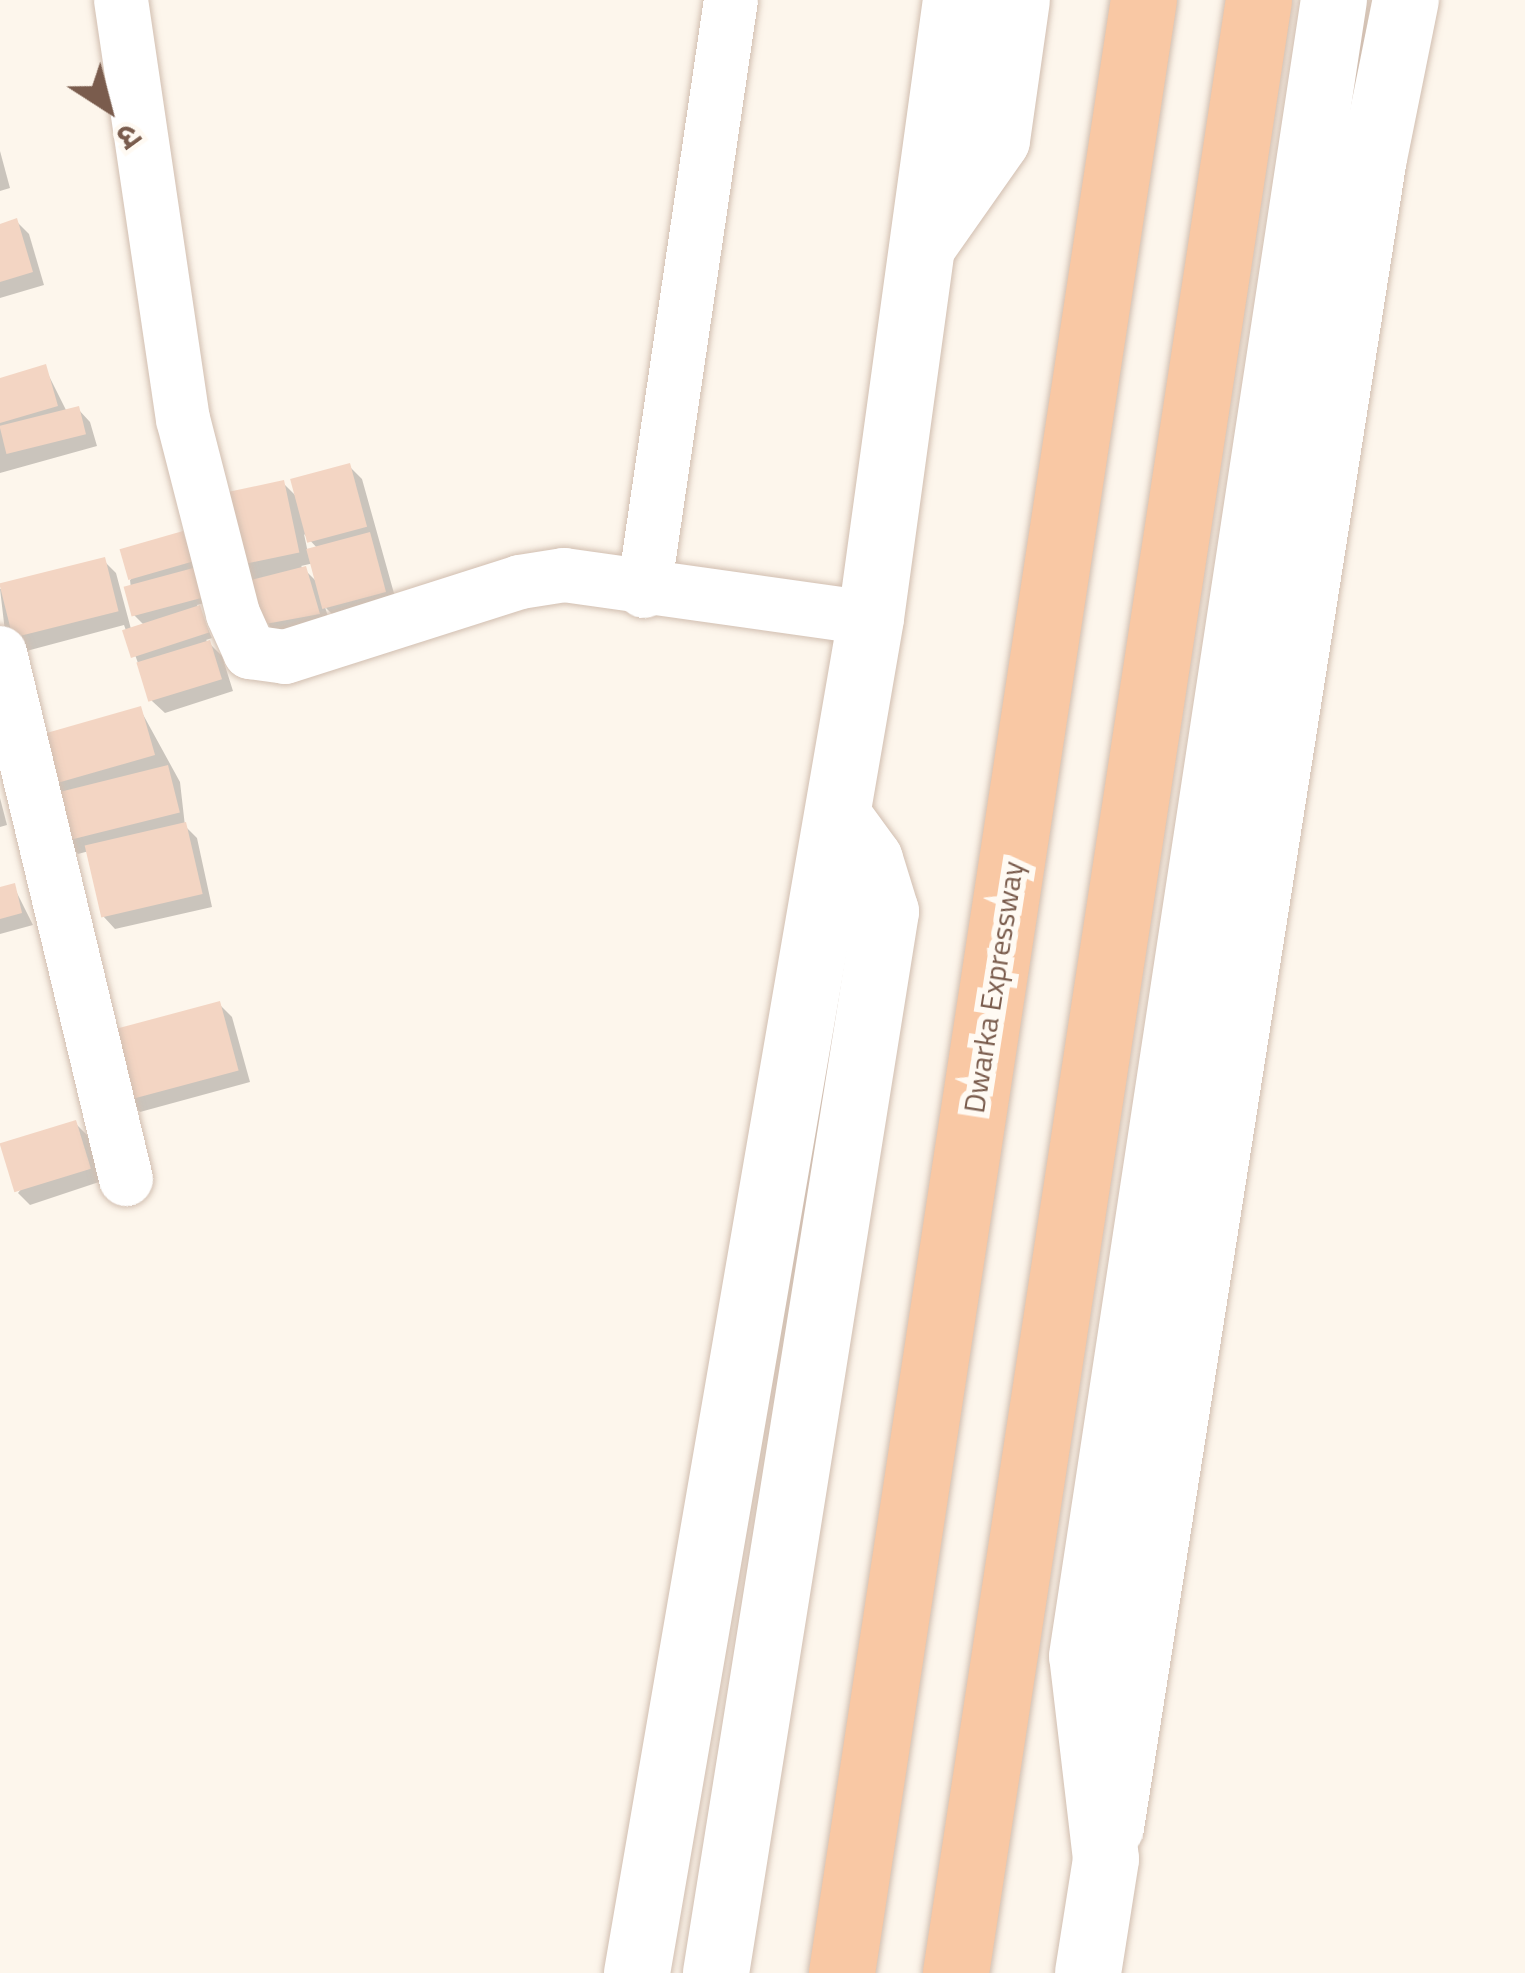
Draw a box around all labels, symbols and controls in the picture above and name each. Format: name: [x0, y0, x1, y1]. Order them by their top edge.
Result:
north arrow: [48, 48, 168, 168]
text: उ: [107, 111, 152, 163]
street label: Dwarka Expressway: [955, 859, 1031, 1115]

